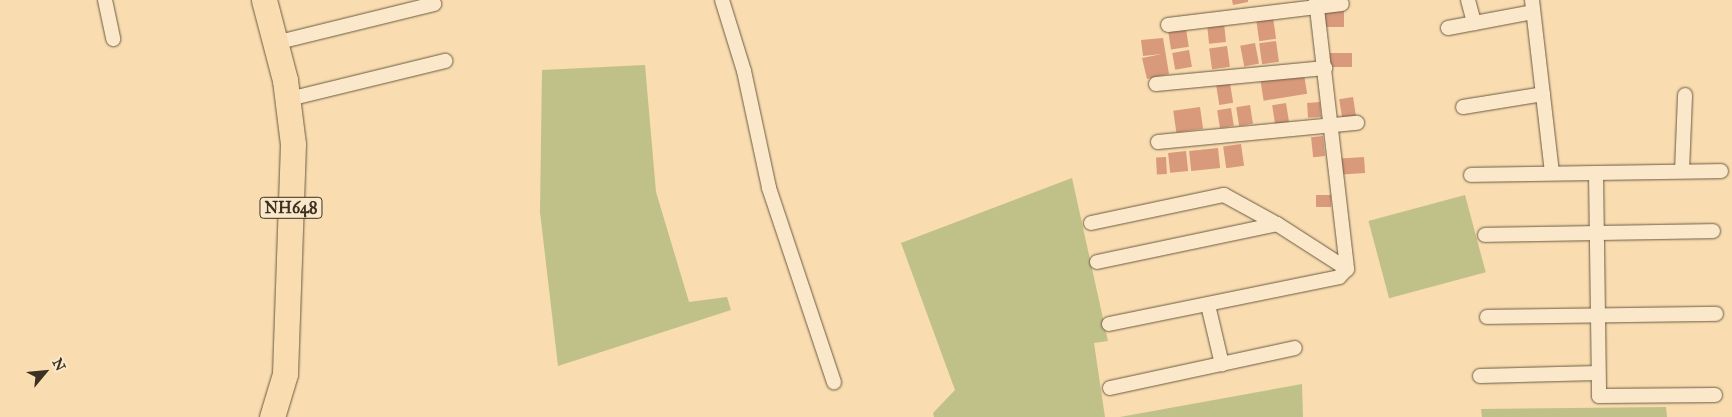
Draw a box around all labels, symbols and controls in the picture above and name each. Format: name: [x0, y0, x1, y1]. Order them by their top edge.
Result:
road number: NH648: [258, 194, 324, 222]
north arrow: [20, 347, 70, 397]
text: N: [48, 355, 69, 374]

